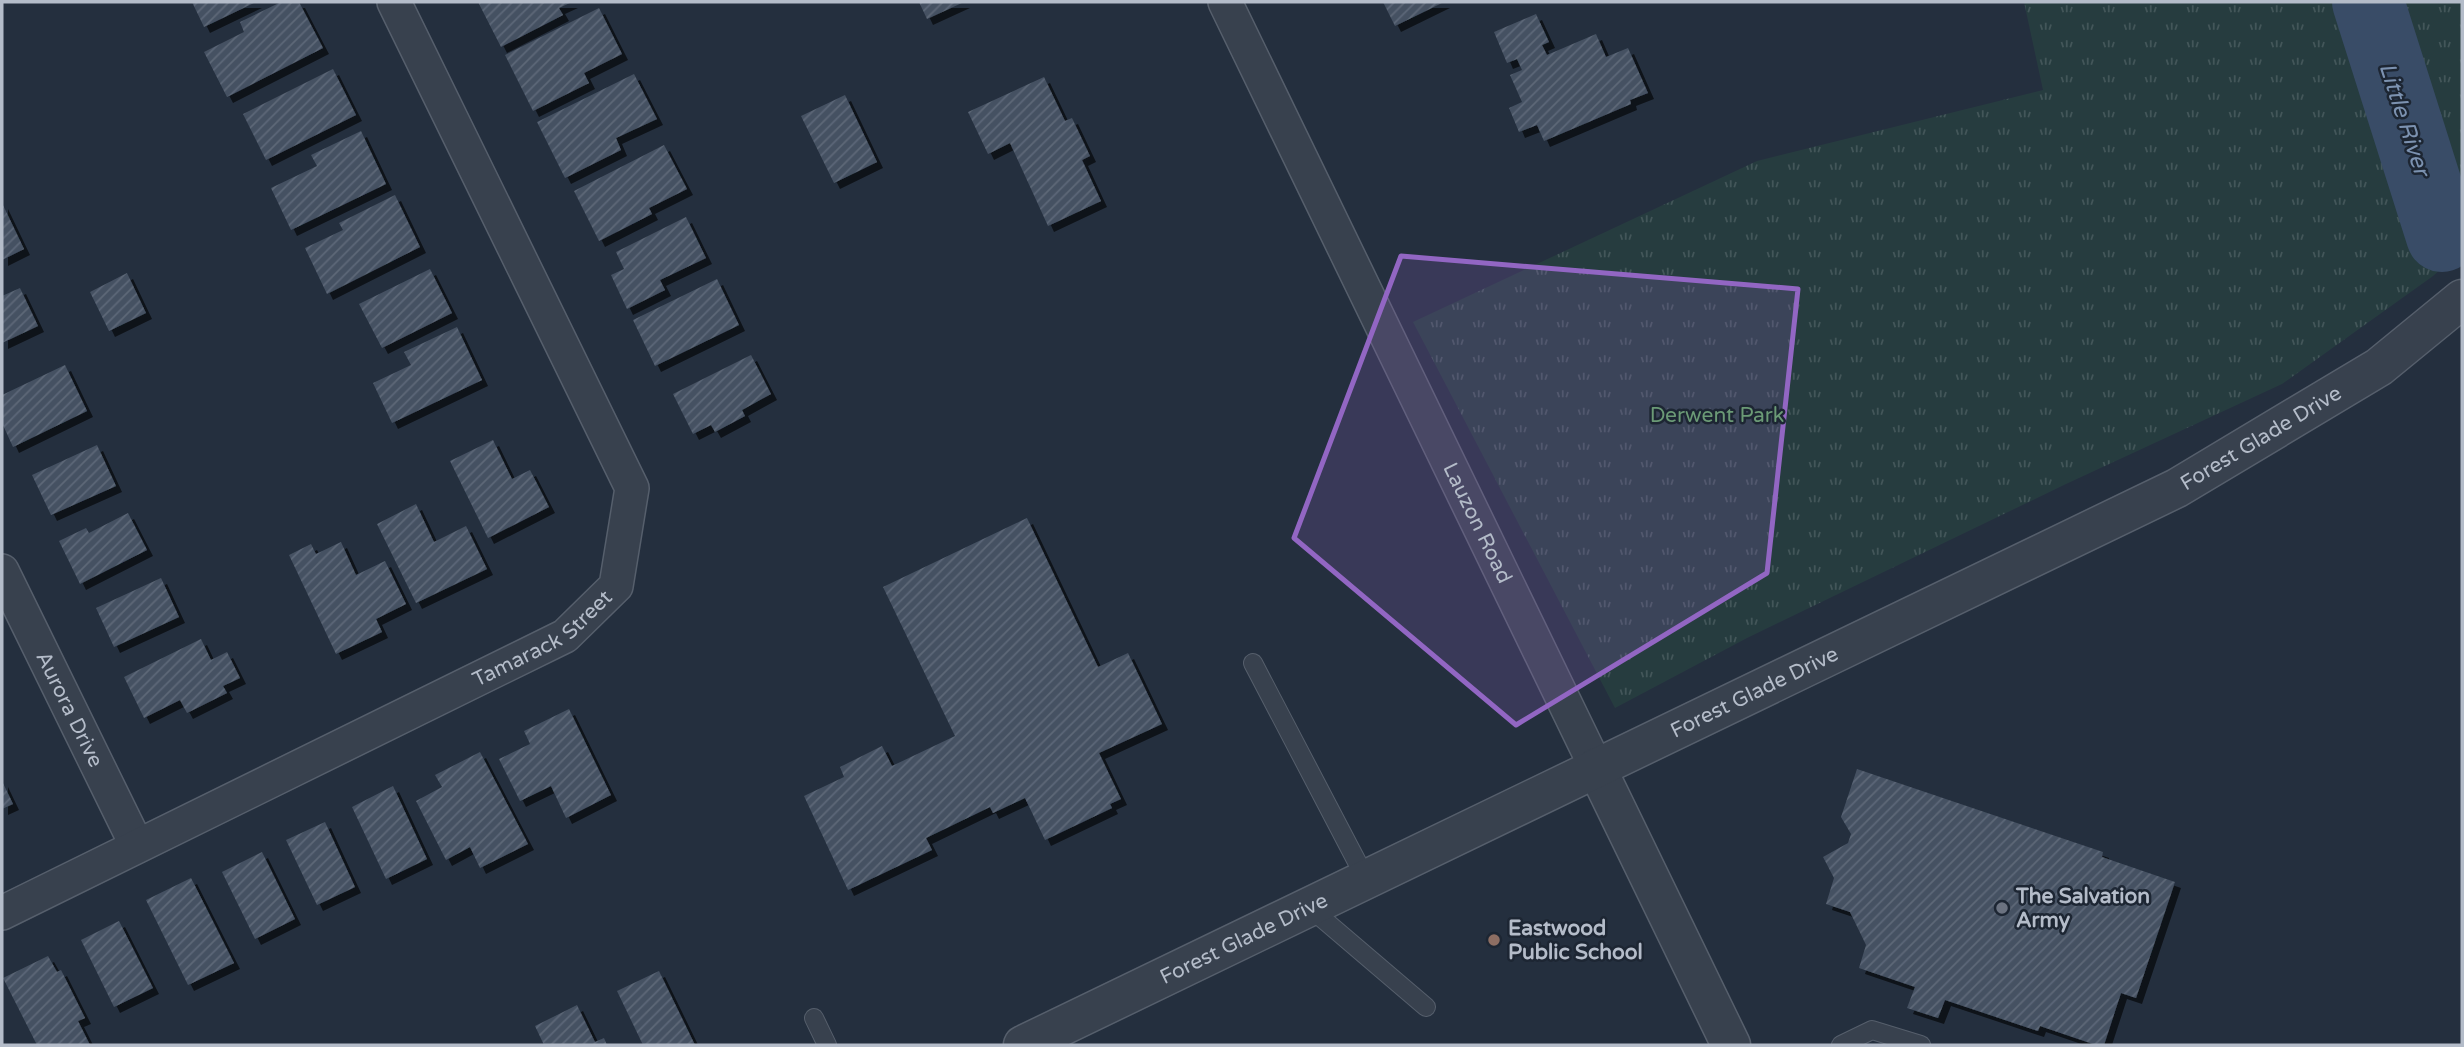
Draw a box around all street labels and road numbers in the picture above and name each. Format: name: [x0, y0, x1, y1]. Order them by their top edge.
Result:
street label: Forest Glade Drive: [2176, 380, 2346, 496]
street label: Lauzon Road: [1437, 459, 1517, 588]
street label: Tamarack Street: [469, 585, 617, 692]
street label: Forest Glade Drive: [1667, 641, 1843, 744]
street label: Aurora Drive: [30, 648, 108, 772]
street label: Forest Glade Drive: [1156, 888, 1332, 990]

